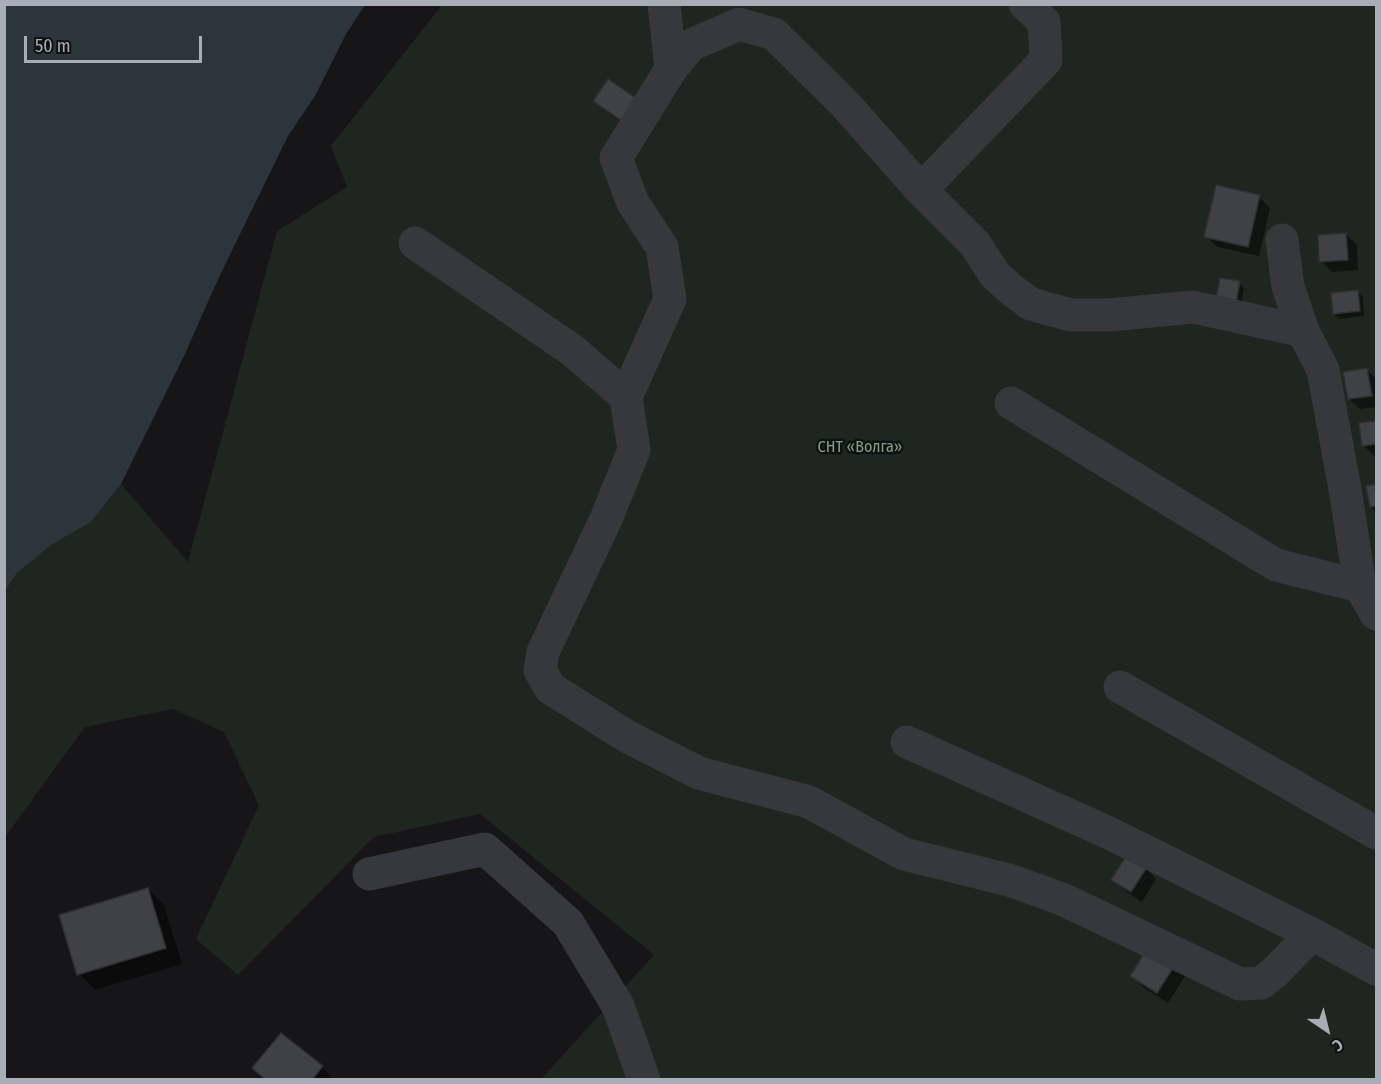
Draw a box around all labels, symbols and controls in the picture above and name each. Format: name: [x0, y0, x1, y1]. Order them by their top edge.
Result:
scale bar: [27, 24, 206, 62]
text: 50 m: [35, 35, 71, 57]
park label: СНТ «Волга»: [818, 438, 902, 458]
north arrow: [1297, 1000, 1357, 1060]
text: С: [1329, 1035, 1347, 1055]

